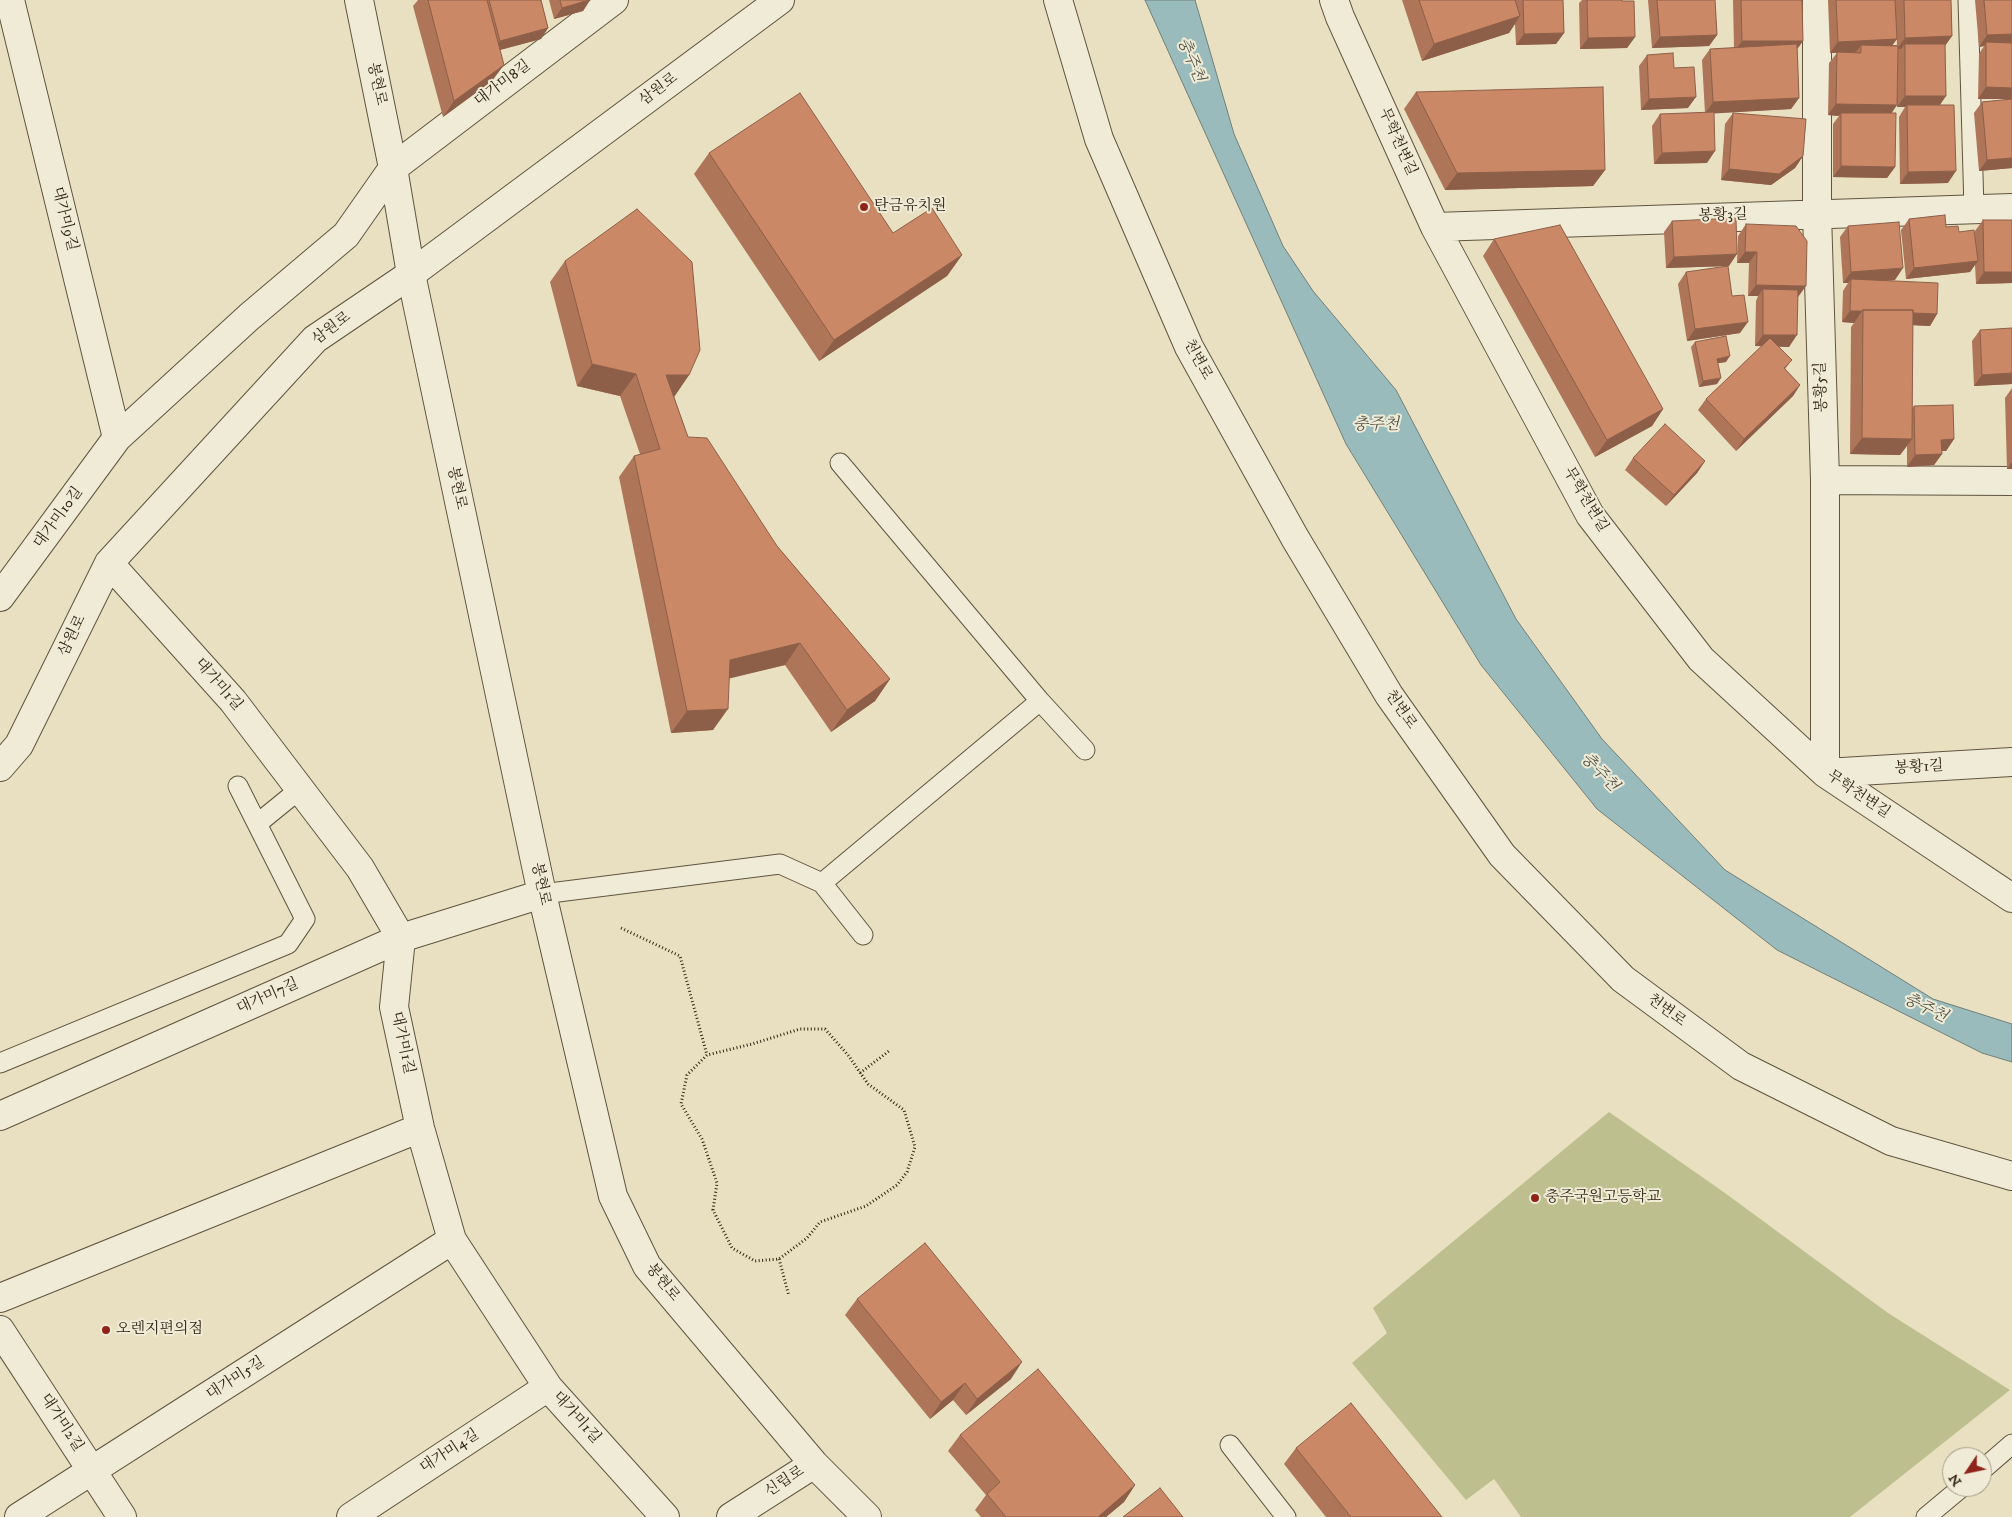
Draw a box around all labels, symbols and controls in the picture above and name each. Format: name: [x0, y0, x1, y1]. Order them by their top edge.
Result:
water label: 충주천: [1172, 35, 1208, 85]
street label: 대가미8길: [471, 57, 535, 111]
street label: 봉현로: [363, 61, 389, 107]
street label: 삼원로: [636, 70, 682, 110]
street label: 무학천변길: [1374, 105, 1420, 179]
street label: 대가미9길: [47, 185, 81, 253]
place label: 탄금유치원: [874, 198, 946, 216]
marker: 탄금유치원: [858, 201, 870, 213]
street label: 봉황3길: [1698, 206, 1748, 226]
street label: 삼원로: [309, 309, 355, 349]
street label: 천변로: [1179, 337, 1215, 383]
street label: 봉황5길: [1812, 361, 1832, 413]
water label: 충주천: [1353, 416, 1399, 436]
street label: 무학천변길: [1559, 464, 1611, 536]
street label: 봉현로: [443, 465, 469, 511]
street label: 대가미10길: [31, 484, 87, 552]
street label: 삼원로: [55, 613, 91, 659]
street label: 대가미1길: [190, 655, 246, 715]
street label: 천변로: [1380, 687, 1420, 733]
water label: 충주천: [1576, 750, 1622, 796]
street label: 봉황1길: [1894, 758, 1944, 778]
street label: 무학천변길: [1823, 767, 1893, 823]
street label: 봉현로: [527, 861, 553, 907]
street label: 대가미7길: [234, 975, 302, 1019]
water label: 충주천: [1900, 990, 1950, 1028]
street label: 천변로: [1643, 991, 1689, 1031]
street label: 대가미1길: [387, 1010, 417, 1076]
place label: 충주국원고등학교: [1545, 1189, 1661, 1207]
marker: 충주국원고등학교: [1529, 1192, 1541, 1204]
street label: 봉현로: [641, 1260, 683, 1306]
place label: 오렌지편의점: [116, 1321, 203, 1339]
marker: 오렌지편의점: [100, 1324, 112, 1336]
street label: 대가미5길: [204, 1354, 268, 1404]
street label: 대가미1길: [548, 1388, 604, 1448]
street label: 대가미2길: [36, 1391, 86, 1455]
street label: 대가미4길: [417, 1426, 483, 1478]
north arrow: [1942, 1447, 1992, 1497]
street label: 신립로: [762, 1463, 808, 1501]
text: N: [1945, 1470, 1966, 1490]

